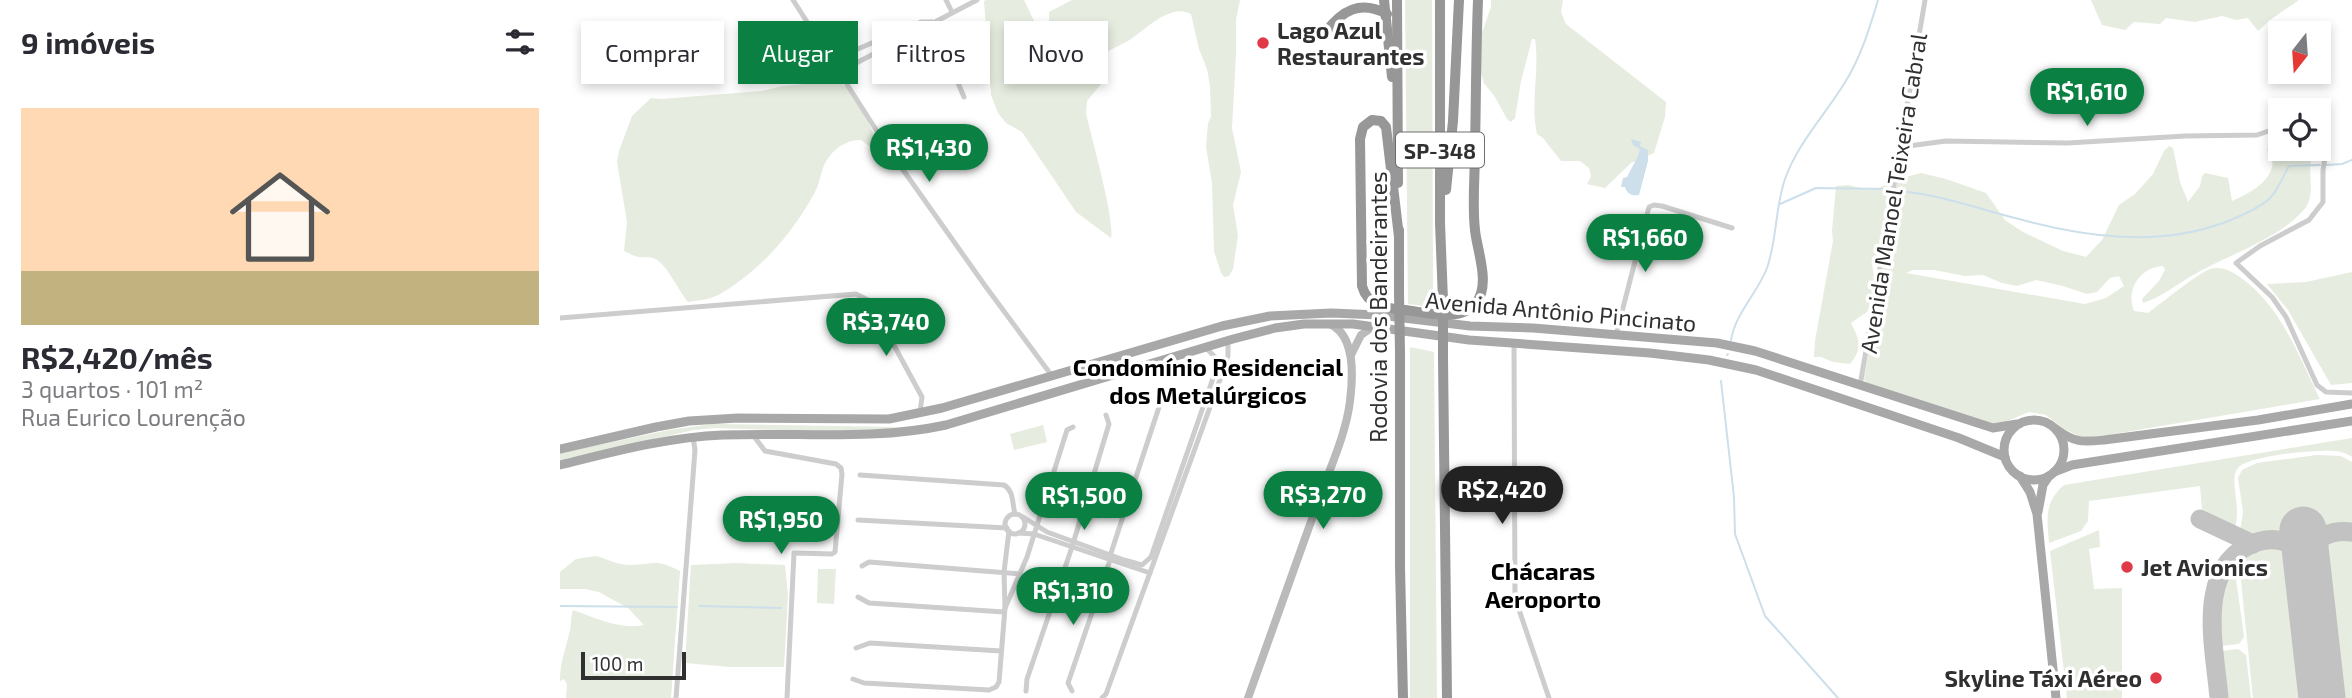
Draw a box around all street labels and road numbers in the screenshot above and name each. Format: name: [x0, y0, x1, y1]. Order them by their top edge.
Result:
street label: Avenida Manoel Teixeira Cabral: [1854, 31, 1932, 355]
road number: SP-348: [1396, 132, 1484, 168]
street label: Rodovia dos Bandeirantes: [1364, 171, 1392, 443]
street label: Avenida Antônio Pincinato: [1424, 285, 1698, 337]

